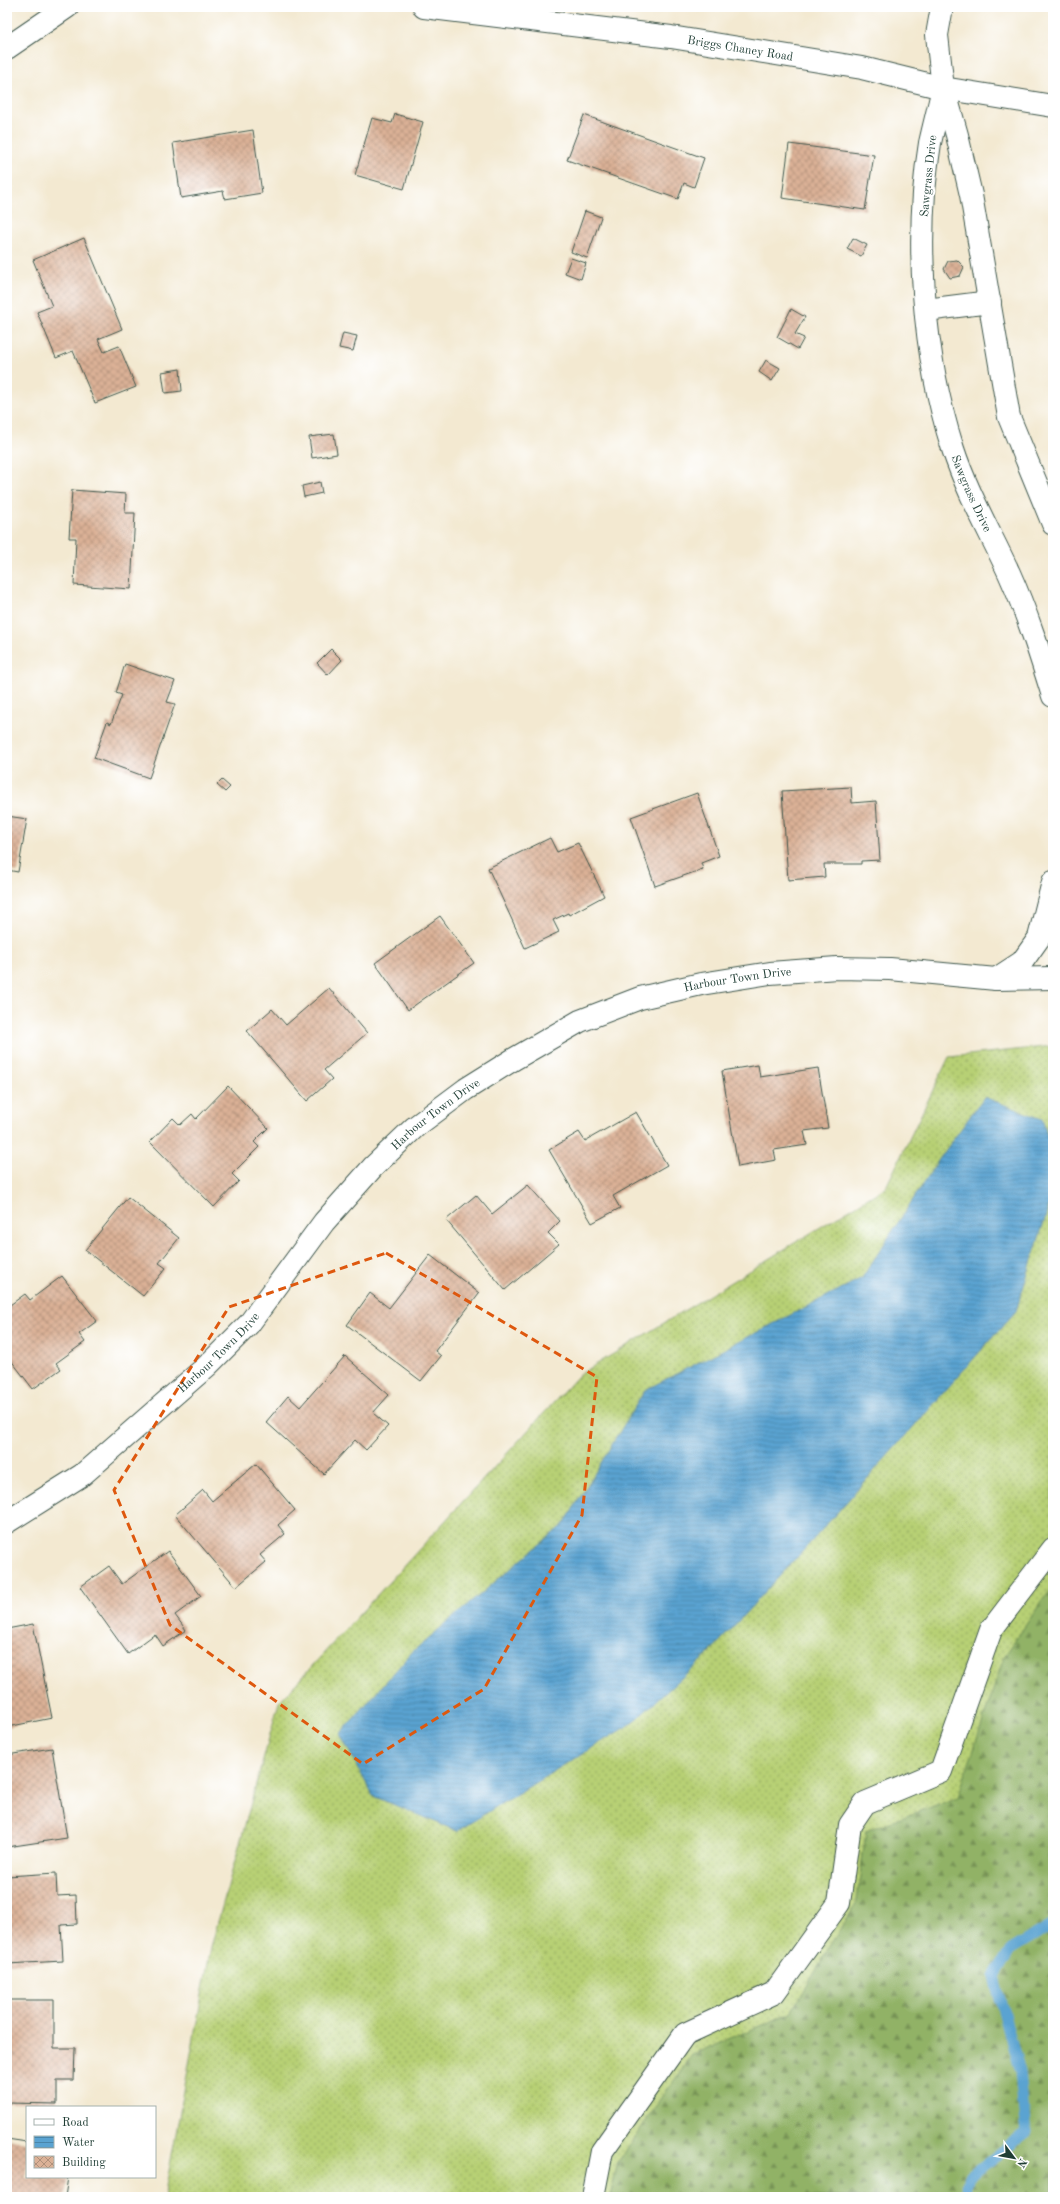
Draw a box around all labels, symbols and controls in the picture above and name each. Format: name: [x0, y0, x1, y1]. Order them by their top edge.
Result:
street label: Briggs Chaney Road: [686, 35, 794, 64]
street label: Sawgrass Drive: [919, 134, 939, 218]
street label: Sawgrass Drive: [949, 454, 993, 534]
street label: Harbour Town Drive: [683, 966, 792, 995]
street label: Harbour Town Drive: [390, 1077, 483, 1153]
street label: Harbour Town Drive: [176, 1311, 262, 1395]
legend: [26, 2106, 156, 2178]
text: Road: [62, 2117, 89, 2129]
text: Water: [62, 2137, 95, 2149]
north arrow: [994, 2138, 1034, 2178]
text: N: [1014, 2156, 1028, 2169]
text: Building: [62, 2157, 106, 2169]

